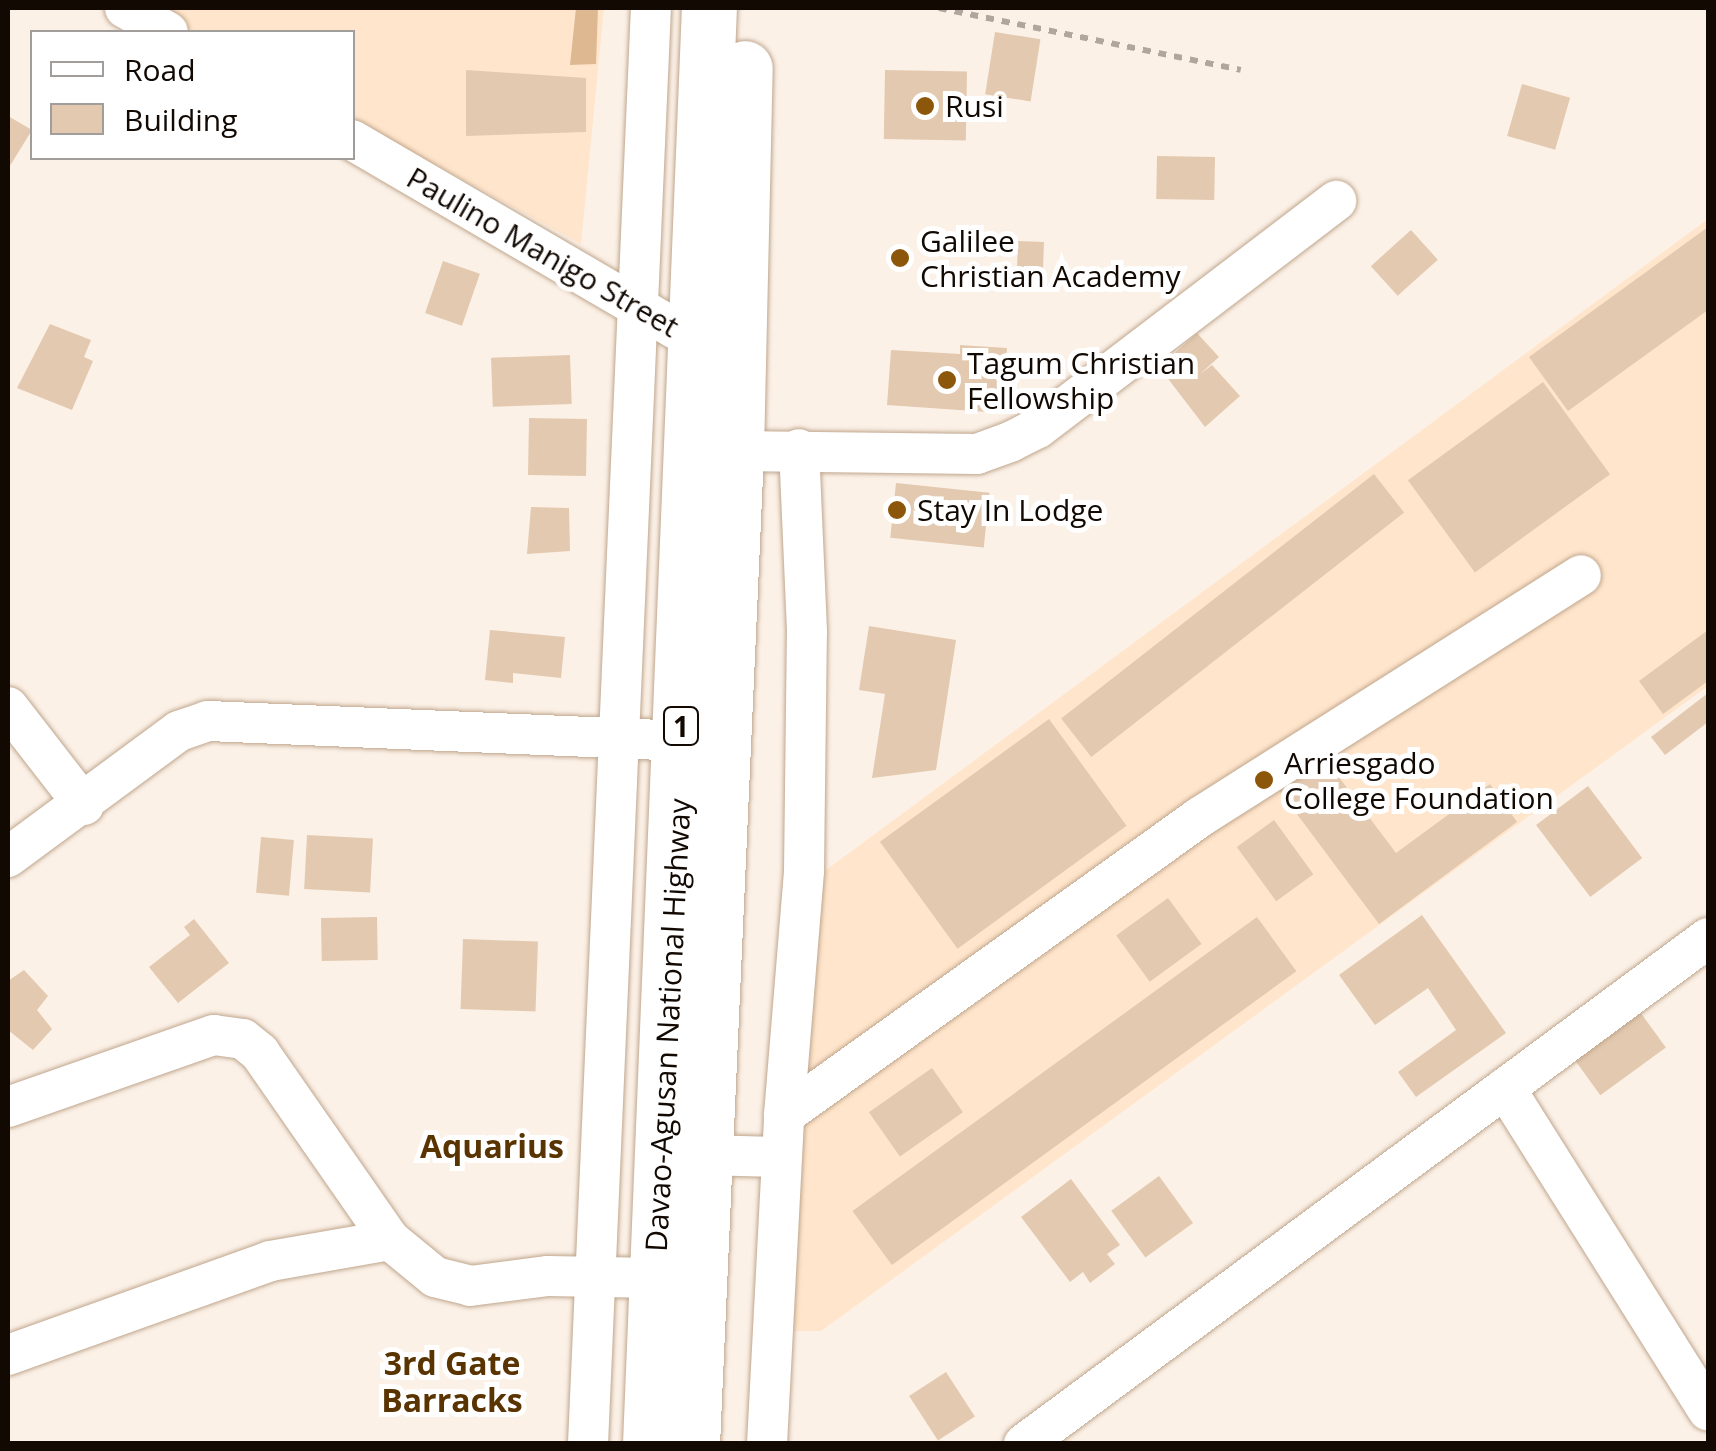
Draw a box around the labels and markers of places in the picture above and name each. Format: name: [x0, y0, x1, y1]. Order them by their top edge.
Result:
place label: Rusi: [945, 88, 1004, 124]
marker: Rusi: [914, 95, 936, 117]
place label: Galilee Christian Academy: [920, 223, 1181, 294]
marker: Galilee Christian Academy: [889, 247, 911, 269]
place label: Tagum Christian Fellowship: [967, 345, 1195, 416]
marker: Tagum Christian Fellowship: [936, 369, 958, 391]
place label: Stay In Lodge: [917, 492, 1103, 528]
marker: Stay In Lodge: [886, 499, 908, 521]
place label: Arriesgado College Foundation: [1284, 745, 1554, 816]
marker: Arriesgado College Foundation: [1253, 769, 1275, 791]

